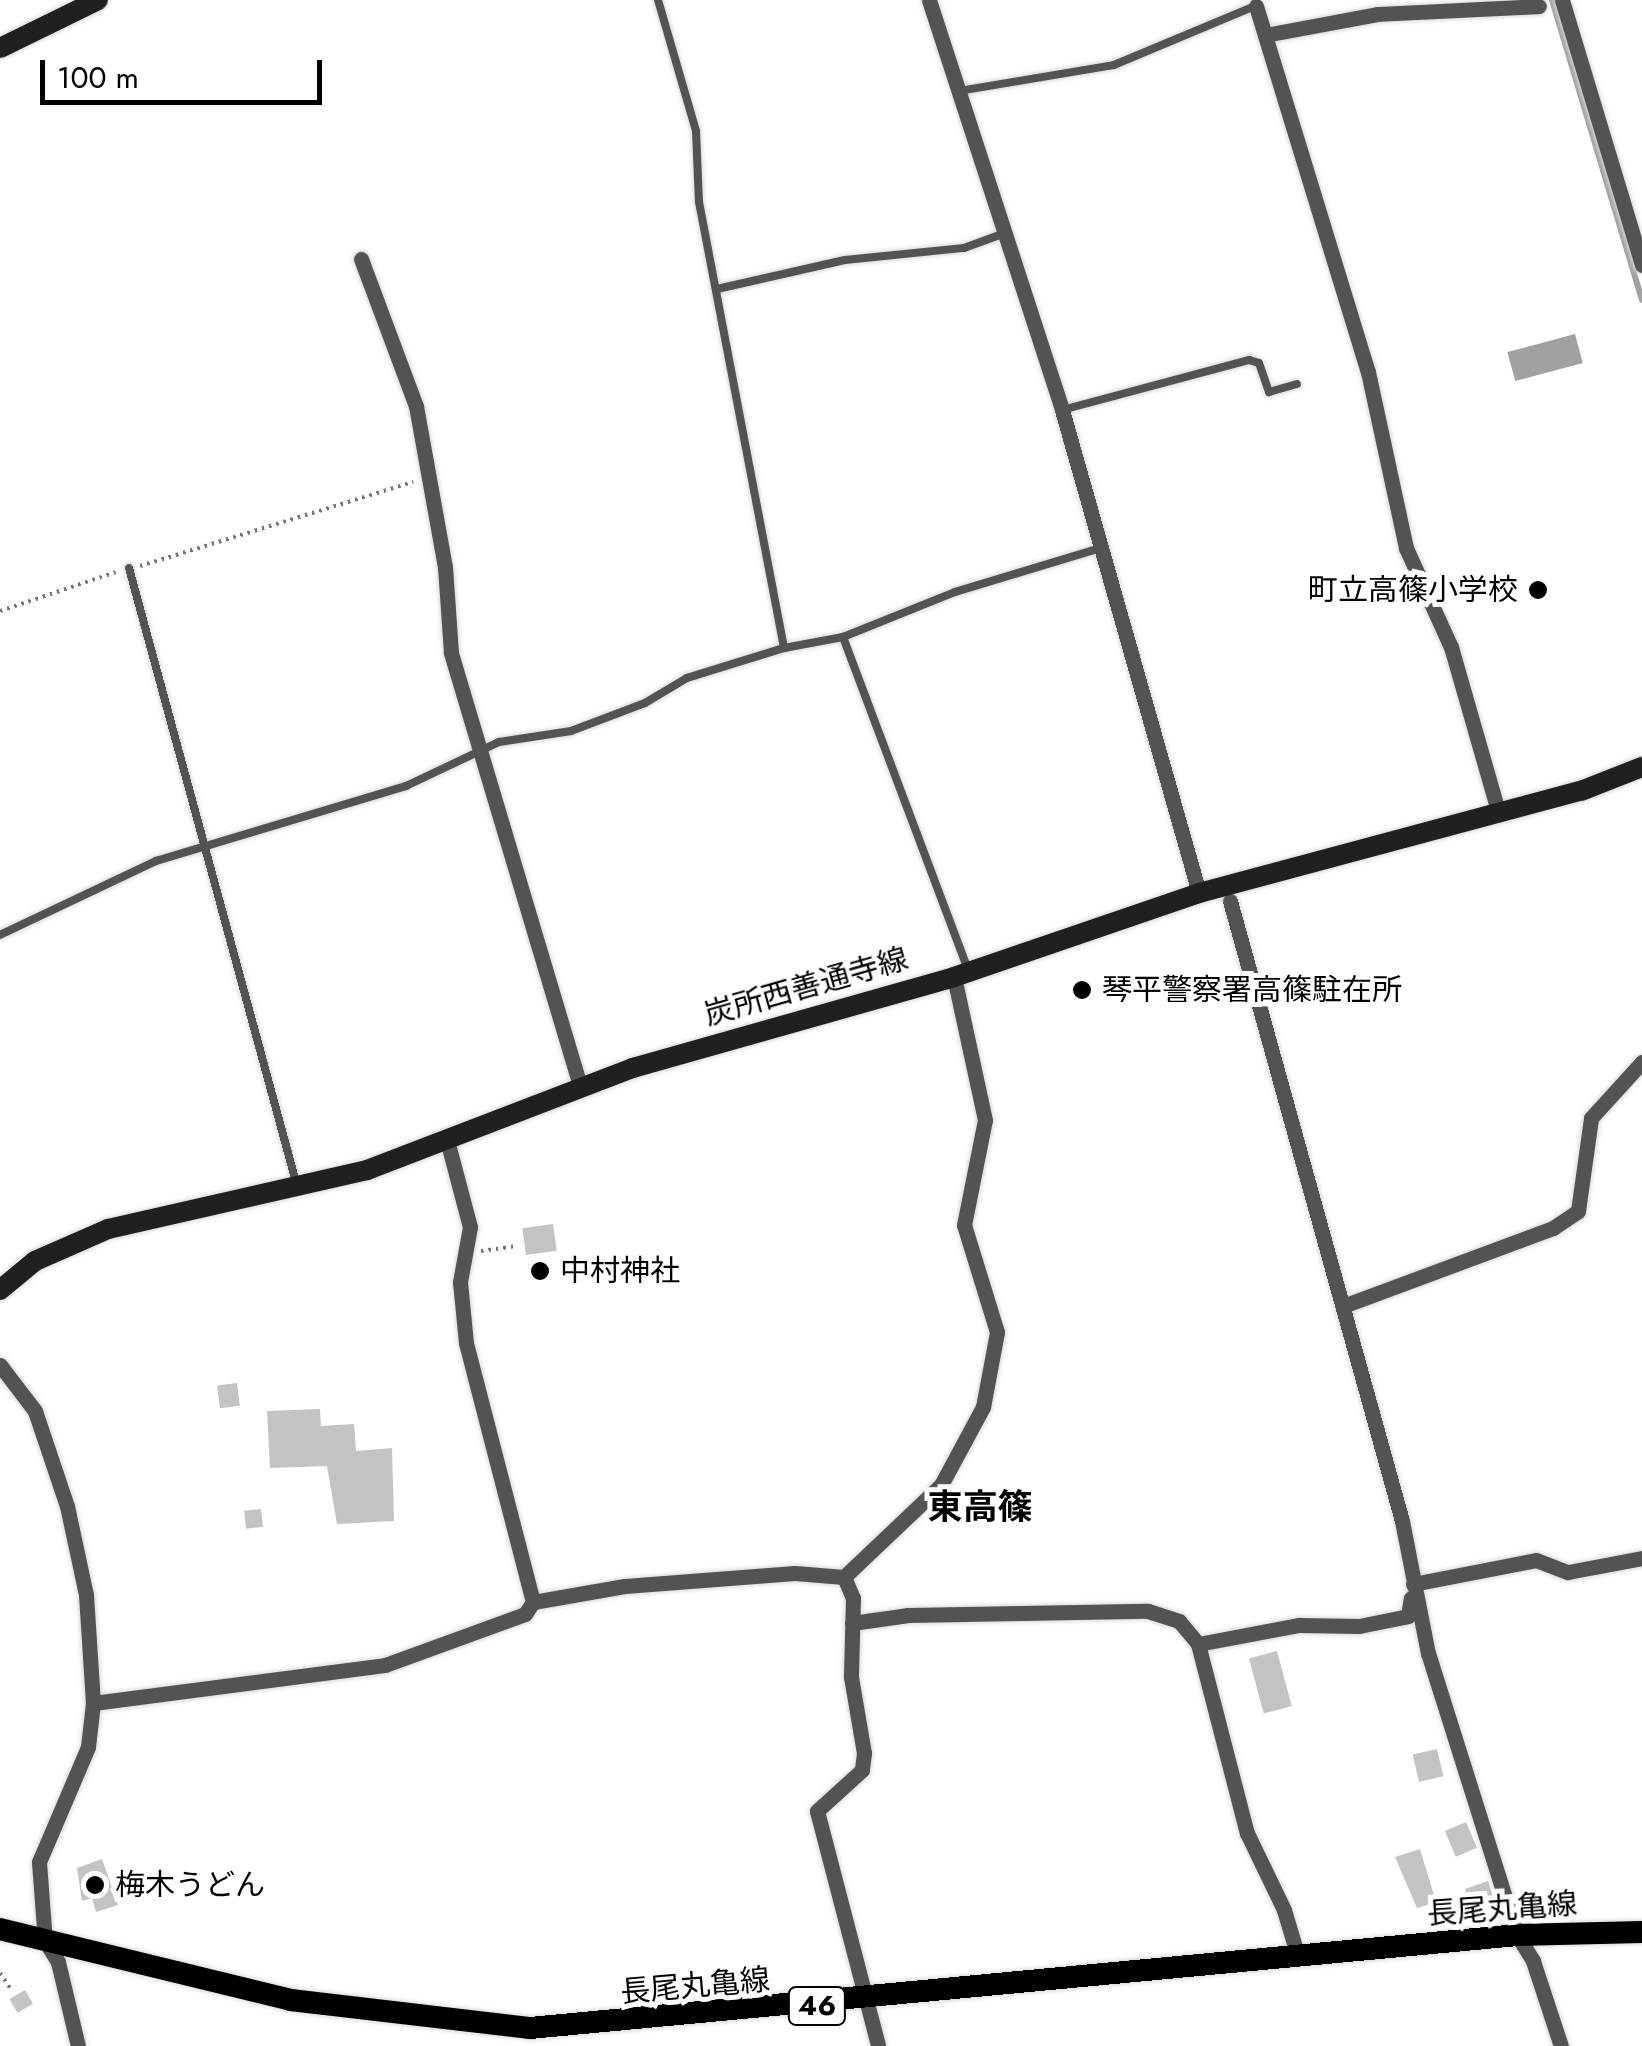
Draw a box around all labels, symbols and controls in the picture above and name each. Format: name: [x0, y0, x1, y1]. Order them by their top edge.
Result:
scale bar: [45, 40, 328, 102]
text: 100 m: [57, 56, 139, 99]
place label: 町立高篠小学校: [1308, 572, 1518, 608]
marker: 町立高篠小学校: [1527, 579, 1549, 601]
street label: 炭所西善通寺線: [700, 941, 912, 1033]
place label: 琴平警察署高篠駐在所: [1102, 972, 1402, 1008]
marker: 琴平警察署高篠駐在所: [1071, 979, 1093, 1001]
place label: 中村神社: [560, 1253, 680, 1289]
marker: 中村神社: [529, 1260, 551, 1282]
district label: 東高篠: [928, 1486, 1032, 1528]
place label: 梅木うどん: [115, 1867, 265, 1903]
marker: 梅木うどん: [84, 1874, 106, 1896]
street label: 長尾丸亀線: [1426, 1886, 1578, 1932]
street label: 長尾丸亀線: [619, 1962, 771, 2010]
road number: 46: [787, 1983, 847, 2029]

